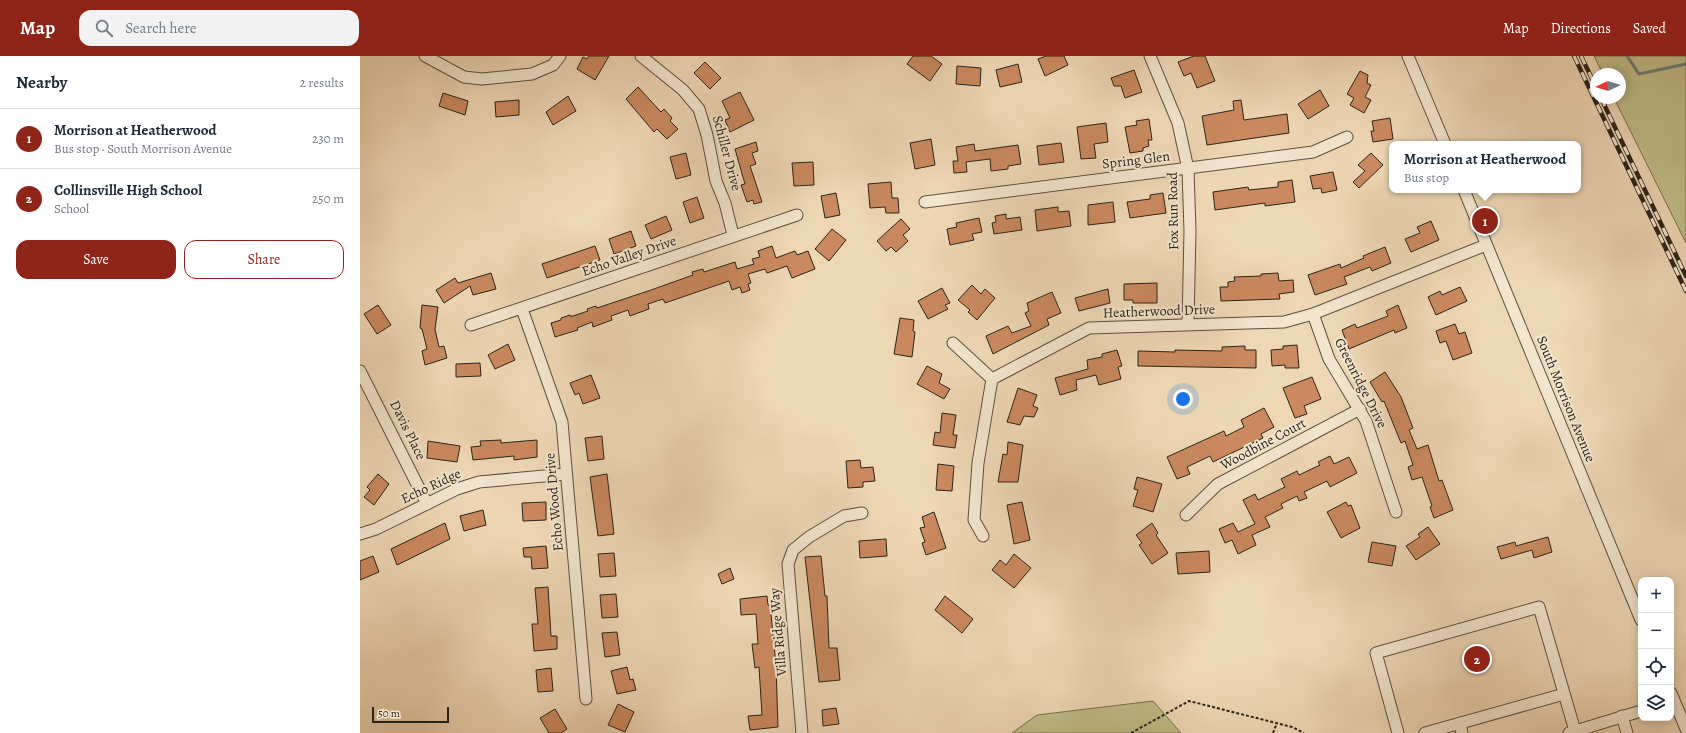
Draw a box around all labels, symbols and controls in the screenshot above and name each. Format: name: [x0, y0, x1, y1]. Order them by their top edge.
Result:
search box: [79, 10, 359, 46]
text: Map: [20, 15, 55, 41]
icon: search: [93, 17, 115, 39]
text: Search here: [125, 18, 197, 38]
text: Map: [1503, 19, 1529, 38]
text: Directions: [1551, 19, 1611, 38]
text: Saved: [1633, 19, 1666, 38]
north arrow: [1590, 68, 1626, 104]
text: Nearby: [16, 71, 67, 94]
text: 2 results: [300, 74, 344, 91]
street label: Schiller Drive: [708, 113, 746, 193]
text: Morrison at Heatherwood: [54, 120, 216, 140]
text: 1: [27, 130, 31, 147]
text: 230 m: [312, 130, 344, 147]
text: Bus stop · South Morrison Avenue: [54, 140, 232, 157]
popup: [1389, 141, 1581, 193]
street label: Spring Glen: [1101, 146, 1171, 174]
text: Morrison at Heatherwood: [1404, 149, 1566, 169]
text: Bus stop: [1404, 169, 1449, 186]
street label: Fox Run Road: [1163, 171, 1183, 250]
text: Collinsville High School: [54, 180, 202, 200]
text: 2: [26, 190, 32, 207]
text: 250 m: [312, 190, 344, 207]
text: School: [54, 200, 89, 217]
pin: 1: [1472, 206, 1498, 236]
street label: Echo Valley Drive: [579, 231, 679, 281]
button: Save: [16, 240, 176, 279]
button: Share: [184, 240, 344, 279]
street label: Heatherwood Drive: [1103, 300, 1215, 322]
street label: South Morrison Avenue: [1532, 333, 1600, 465]
street label: Greenridge Drive: [1330, 335, 1392, 431]
your location: [1173, 389, 1193, 409]
street label: Davis Place: [385, 397, 431, 463]
street label: Woodbine Court: [1216, 413, 1309, 475]
street label: Echo Wood Drive: [540, 452, 568, 552]
street label: Echo Ridge: [398, 464, 464, 508]
map controls: [1638, 577, 1674, 721]
button: +: [1638, 577, 1674, 613]
street label: Villa Ridge Way: [765, 586, 791, 678]
button: −: [1638, 613, 1674, 649]
pin: 2: [1464, 644, 1490, 674]
button: locate: [1638, 649, 1674, 685]
button: layers: [1638, 685, 1674, 721]
scale bar: [372, 705, 449, 724]
text: 50 m: [378, 706, 400, 721]

